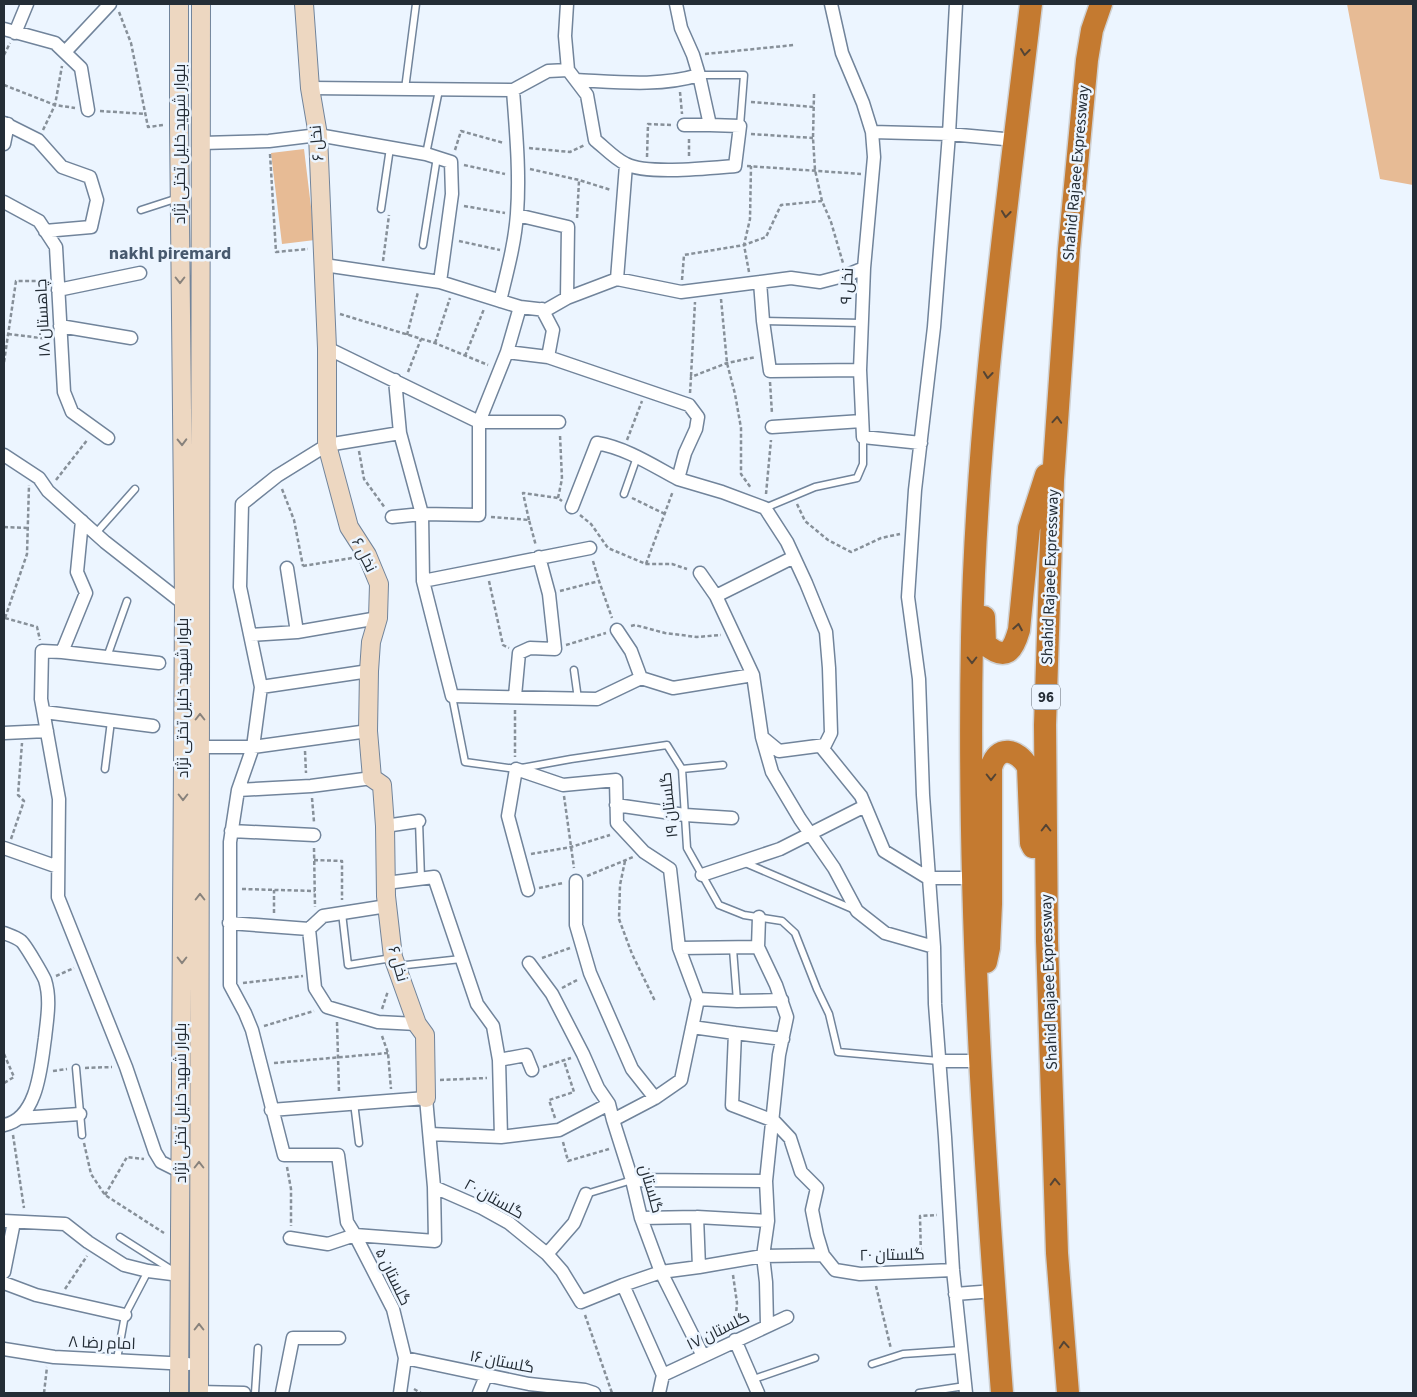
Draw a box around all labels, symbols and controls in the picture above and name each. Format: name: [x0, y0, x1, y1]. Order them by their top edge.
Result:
one-way arrow: [1020, 48, 1031, 56]
street label: بلوار شهید خلیل تختی نژاد: [169, 64, 191, 224]
street label: Shahid Rajaee Expressway: [1057, 84, 1095, 262]
street label: نخل ۶: [304, 124, 330, 162]
one-way arrow: [1001, 210, 1012, 218]
district label: nakhl piremard: [109, 241, 231, 266]
street label: نخل ۹: [835, 267, 859, 305]
one-way arrow: [175, 276, 185, 284]
street label: چاهستان ۱۸: [30, 278, 56, 358]
one-way arrow: [983, 371, 994, 379]
one-way arrow: [1051, 416, 1062, 424]
one-way arrow: [177, 439, 187, 447]
street label: Shahid Rajaee Expressway: [1036, 488, 1064, 665]
street label: نخل ۶: [346, 534, 382, 576]
street label: بلوار شهید خلیل تختی نژاد: [172, 618, 194, 778]
one-way arrow: [1013, 623, 1023, 632]
one-way arrow: [967, 656, 977, 664]
road number: 96: [1032, 684, 1060, 710]
one-way arrow: [195, 713, 205, 720]
street label: گلستان ۱۹: [655, 771, 683, 839]
one-way arrow: [986, 774, 996, 782]
one-way arrow: [178, 794, 188, 802]
one-way arrow: [1041, 823, 1051, 831]
one-way arrow: [195, 893, 205, 900]
street label: Shahid Rajaee Expressway: [1035, 893, 1063, 1070]
street label: نخل ۶: [382, 944, 414, 984]
one-way arrow: [177, 956, 187, 964]
street label: بلوار شهید خلیل تختی نژاد: [170, 1023, 192, 1183]
one-way arrow: [194, 1160, 204, 1168]
street label: گلستان: [634, 1162, 668, 1216]
street label: گلستان ۲۰: [460, 1174, 528, 1224]
one-way arrow: [1050, 1178, 1060, 1186]
street label: گلستان ۲۰: [859, 1243, 925, 1267]
street label: گلستان ۵: [370, 1245, 416, 1309]
street label: گلستان ۱۷: [683, 1306, 753, 1356]
one-way arrow: [194, 1323, 204, 1330]
street label: امام رضا ۸: [68, 1331, 136, 1355]
one-way arrow: [1059, 1340, 1070, 1348]
street label: گلستان ۱۶: [468, 1345, 536, 1379]

